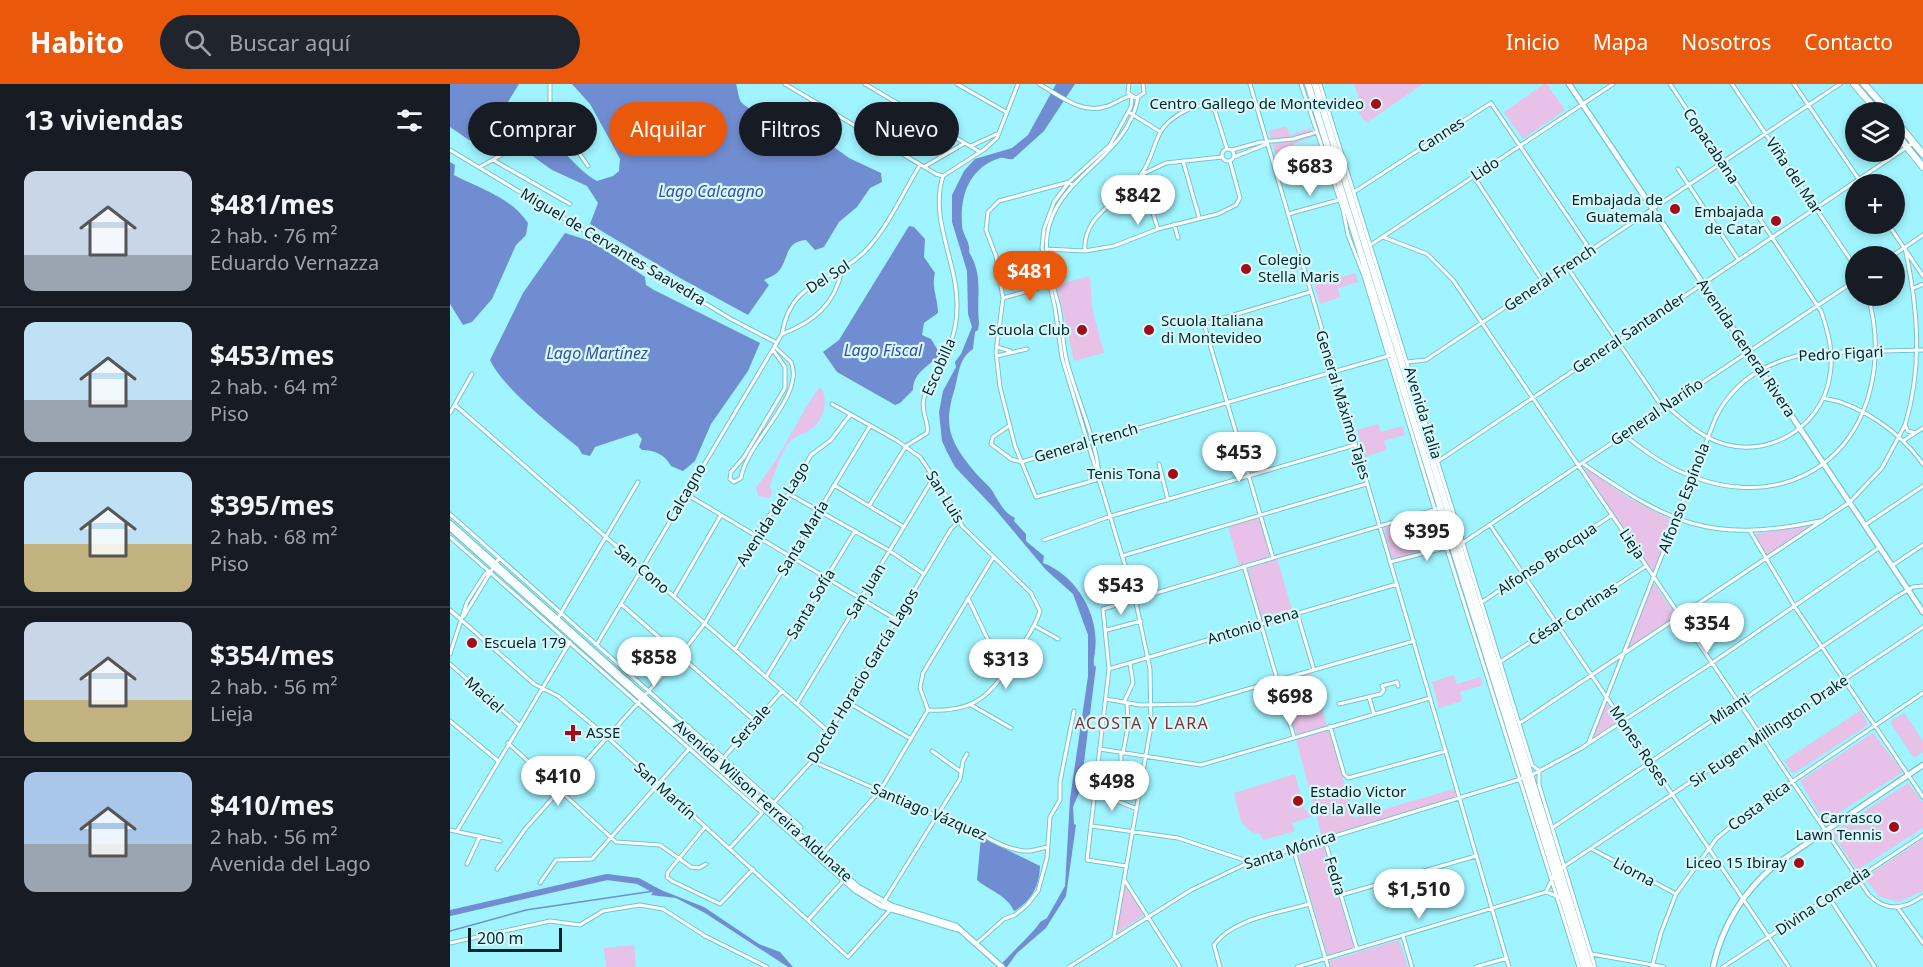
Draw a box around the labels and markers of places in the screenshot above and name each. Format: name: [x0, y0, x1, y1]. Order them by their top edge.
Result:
place label: Centro Gallego de Montevideo: [1149, 93, 1364, 113]
marker: Centro Gallego de Montevideo: [1369, 97, 1383, 111]
pin: $683: [1274, 146, 1346, 197]
pin: $842: [1102, 175, 1174, 226]
place label: Embajada de Guatemala: [1571, 189, 1663, 226]
place label: Embajada de Catar: [1694, 201, 1764, 238]
marker: Embajada de Guatemala: [1668, 202, 1682, 216]
marker: Embajada de Catar: [1769, 214, 1783, 228]
place label: Colegio Stella Maris: [1258, 249, 1339, 286]
pin: $481: [994, 251, 1066, 302]
marker: Colegio Stella Maris: [1239, 262, 1253, 276]
place label: Scuola Italiana di Montevideo: [1161, 310, 1264, 347]
place label: Scuola Club: [988, 319, 1070, 339]
marker: Scuola Club: [1075, 323, 1089, 337]
marker: Scuola Italiana di Montevideo: [1142, 323, 1156, 337]
pin: $453: [1203, 432, 1275, 483]
place label: Tenis Tona: [1087, 463, 1161, 483]
marker: Tenis Tona: [1166, 467, 1180, 481]
pin: $395: [1391, 511, 1463, 562]
pin: $543: [1085, 565, 1157, 616]
pin: $354: [1671, 603, 1743, 654]
place label: Escuela 179: [484, 632, 566, 652]
marker: Escuela 179: [465, 636, 479, 650]
pin: $858: [618, 637, 690, 688]
pin: $313: [970, 639, 1042, 690]
pin: $698: [1254, 676, 1326, 727]
place label: ASSE: [586, 722, 620, 742]
marker: ASSE: [564, 724, 582, 742]
pin: $410: [522, 756, 594, 807]
pin: $498: [1076, 761, 1148, 812]
place label: Estadio Victor de la Valle: [1310, 781, 1406, 818]
marker: Estadio Victor de la Valle: [1291, 794, 1305, 808]
place label: Carrasco Lawn Tennis: [1795, 807, 1882, 844]
marker: Carrasco Lawn Tennis: [1887, 820, 1901, 834]
place label: Liceo 15 Ibiray: [1685, 852, 1787, 872]
marker: Liceo 15 Ibiray: [1792, 856, 1806, 870]
pin: $1,510: [1370, 869, 1468, 920]

